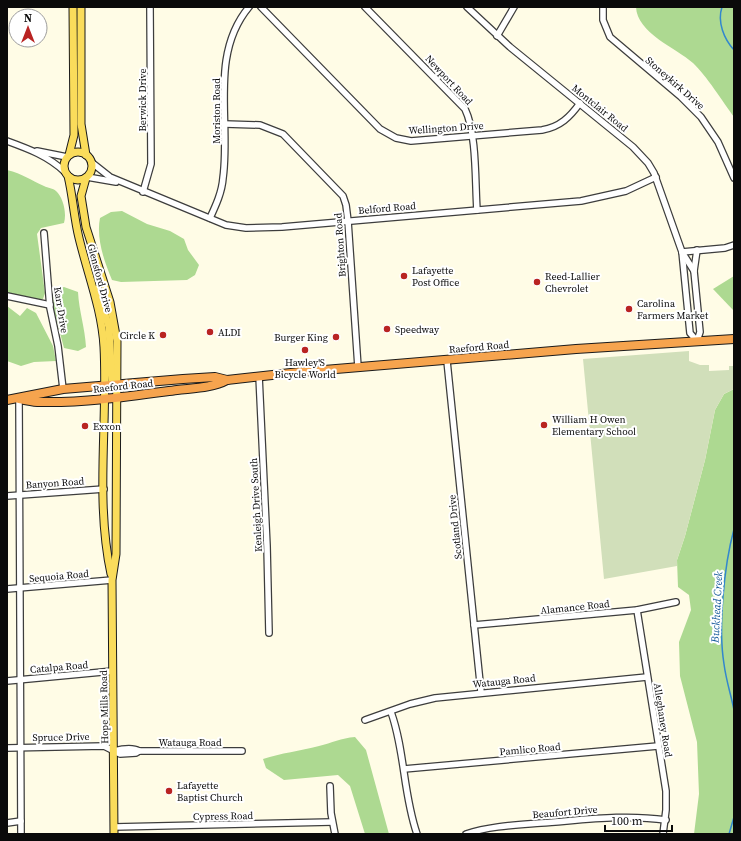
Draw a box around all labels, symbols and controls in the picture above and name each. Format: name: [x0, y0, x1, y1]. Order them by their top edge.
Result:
north arrow: [8, 8, 48, 48]
text: N: [24, 11, 32, 26]
street label: Newport Road: [422, 52, 476, 108]
street label: Stoneykirk Drive: [643, 54, 707, 112]
street label: Berwick Drive: [136, 68, 149, 132]
street label: Moriston Road: [210, 78, 223, 144]
street label: Montclair Road: [569, 81, 631, 135]
street label: Wellington Drive: [408, 119, 484, 137]
street label: Belford Road: [358, 199, 417, 217]
street label: Brighton Road: [331, 212, 349, 278]
street label: Glensford Drive: [85, 242, 115, 314]
place label: Lafayette Post Office: [412, 264, 459, 289]
place label: Reed-Lallier Chevrolet: [545, 270, 600, 295]
marker: Lafayette Post Office: [399, 271, 409, 281]
marker: Reed-Lallier Chevrolet: [532, 277, 542, 287]
street label: Karr Drive: [51, 286, 71, 334]
place label: Carolina Farmers Market: [637, 297, 709, 322]
marker: Carolina Farmers Market: [624, 304, 634, 314]
place label: Speedway: [395, 323, 440, 336]
marker: Speedway: [382, 324, 392, 334]
place label: ALDI: [218, 326, 241, 339]
marker: ALDI: [205, 327, 215, 337]
place label: Circle K: [120, 329, 155, 342]
marker: Circle K: [158, 330, 168, 340]
place label: Burger King: [274, 331, 328, 344]
marker: Burger King: [331, 332, 341, 342]
street label: Raeford Road: [448, 338, 510, 356]
marker: Hawley'S Bicycle World: [300, 345, 310, 355]
place label: Hawley'S Bicycle World: [274, 356, 336, 381]
street label: Raeford Road: [92, 376, 154, 396]
place label: William H Owen Elementary School: [552, 413, 636, 438]
place label: Exxon: [93, 420, 121, 433]
marker: William H Owen Elementary School: [539, 420, 549, 430]
marker: Exxon: [80, 421, 90, 431]
street label: Kenleigh Drive South: [247, 458, 265, 552]
street label: Banyon Road: [25, 474, 85, 492]
street label: Scotland Drive: [445, 494, 465, 560]
street label: Sequoia Road: [29, 567, 90, 585]
water label: Buckhead Creek: [708, 570, 726, 644]
street label: Alamance Road: [540, 597, 611, 617]
street label: Catalpa Road: [29, 658, 89, 676]
street label: Hope Mills Road: [97, 670, 111, 744]
street label: Watauga Road: [472, 671, 536, 691]
street label: Alleghaney Road: [651, 682, 675, 758]
street label: Spruce Drive: [32, 730, 90, 744]
street label: Watauga Road: [158, 736, 222, 749]
street label: Pamlico Road: [499, 740, 561, 758]
place label: Lafayette Baptist Church: [177, 779, 243, 804]
marker: Lafayette Baptist Church: [164, 786, 174, 796]
street label: Beaufort Drive: [532, 803, 598, 821]
scale bar: [605, 807, 672, 833]
street label: Cypress Road: [193, 809, 254, 823]
text: 100 m: [611, 813, 643, 829]

